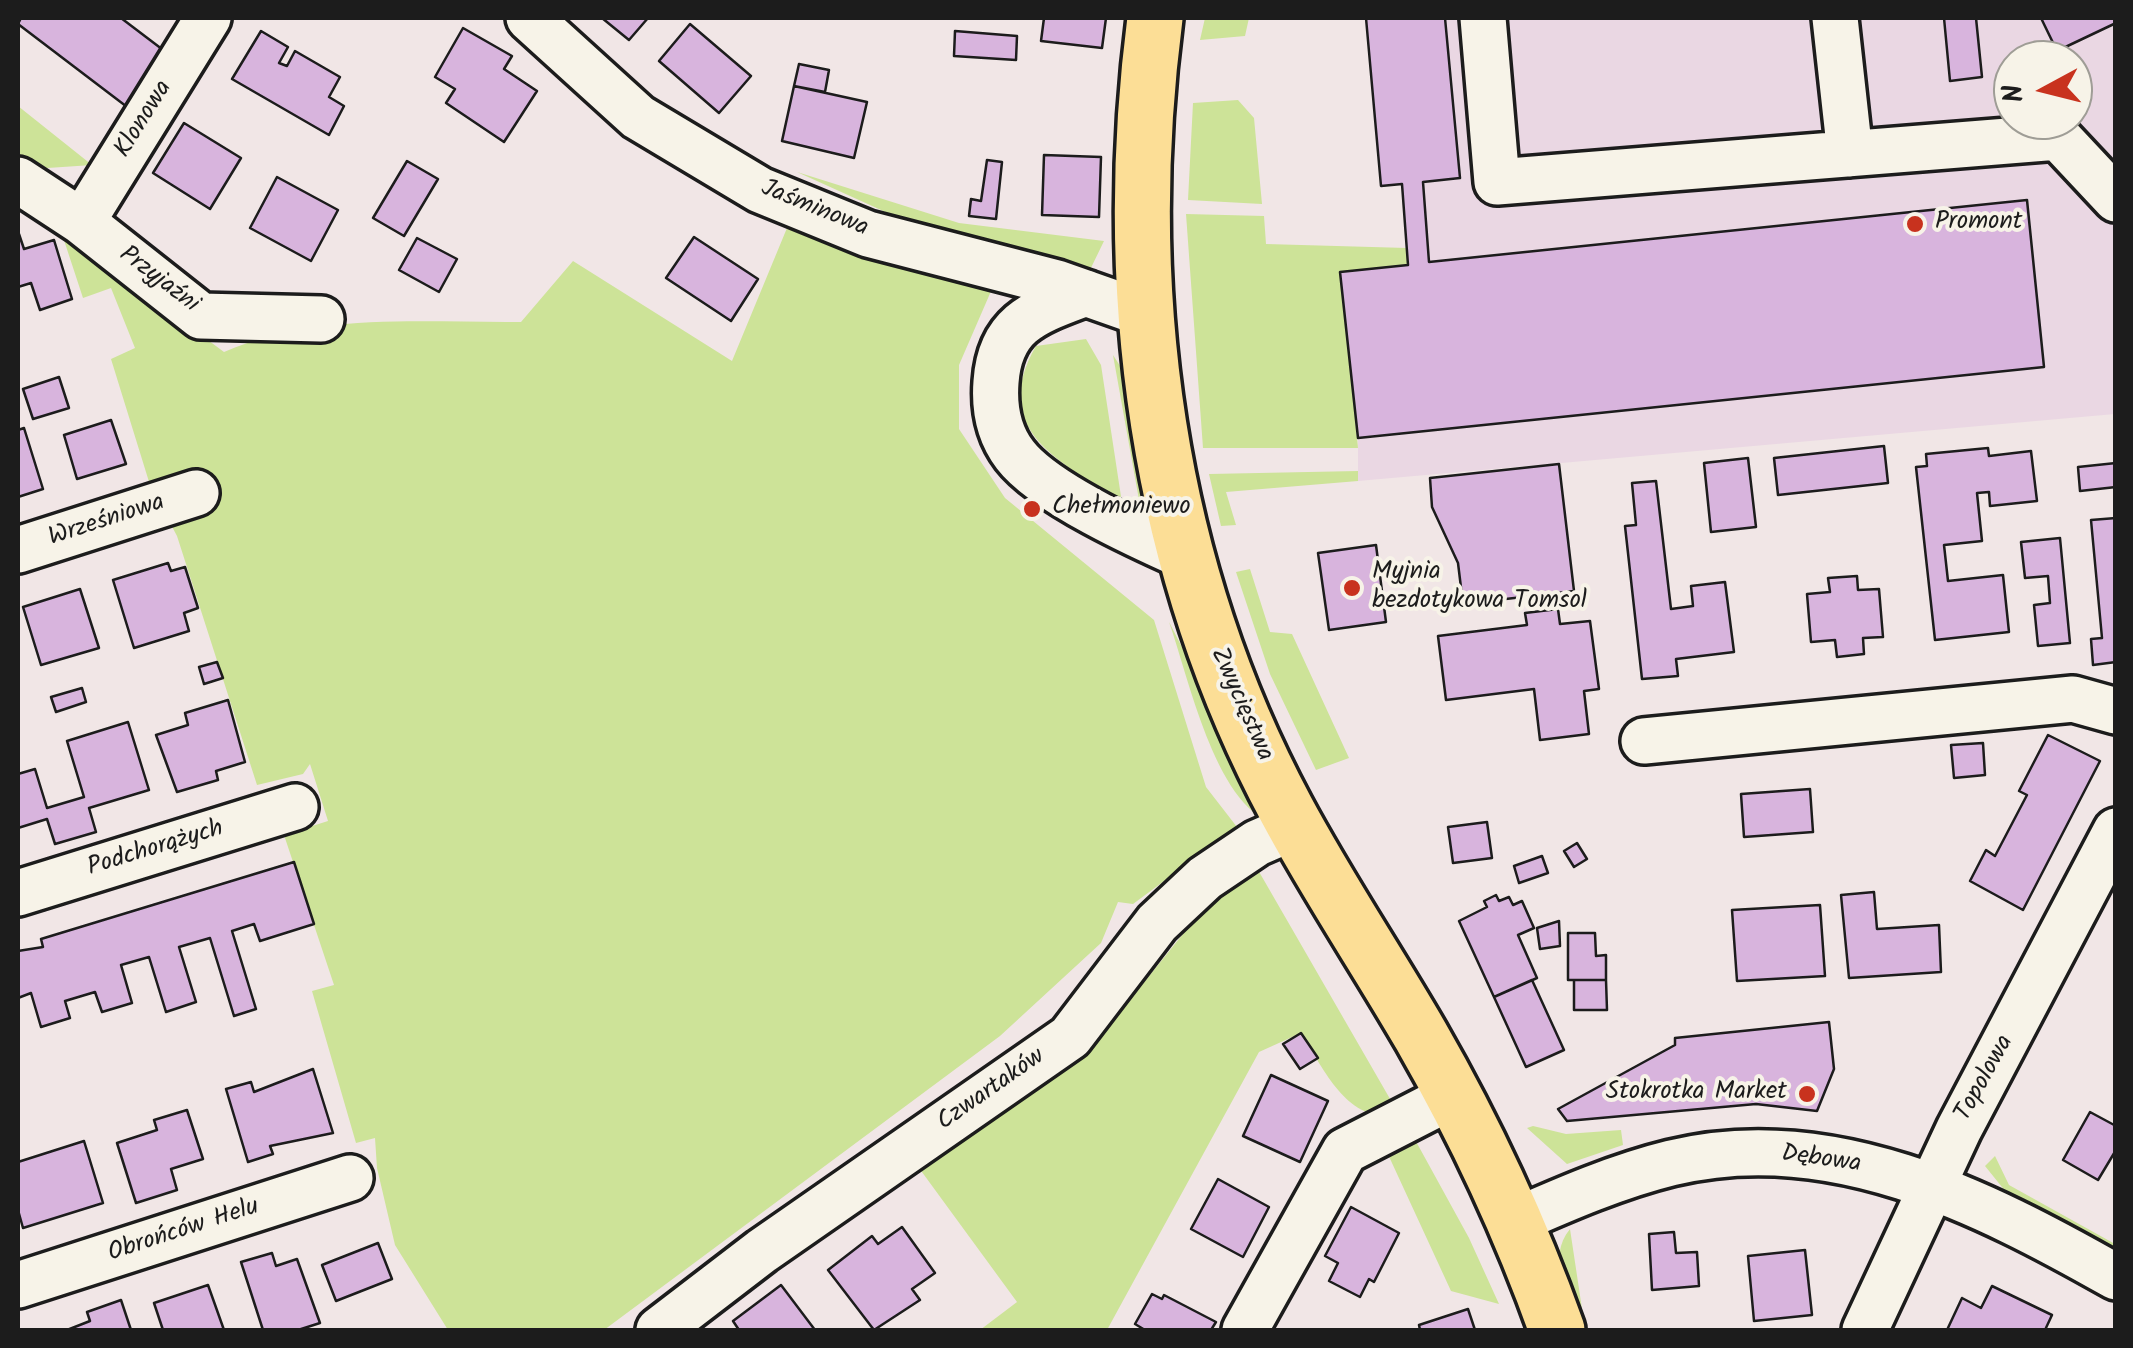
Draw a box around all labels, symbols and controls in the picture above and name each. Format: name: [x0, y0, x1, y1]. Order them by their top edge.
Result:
north arrow: [1993, 40, 2093, 140]
street label: Klonowa: [110, 76, 180, 164]
text: N: [1991, 82, 2038, 105]
street label: Jaśminowa: [756, 175, 872, 245]
place label: Promont: [1935, 209, 2022, 239]
marker: Promont: [1904, 213, 1926, 235]
street label: Przyjaźni: [112, 241, 204, 321]
street label: Wrześniowa: [45, 489, 169, 555]
place label: Chełmoniewo: [1052, 494, 1191, 524]
marker: Chełmoniewo: [1021, 498, 1043, 520]
place label: Myjnia bezdotykowa Tomsol: [1372, 559, 1587, 618]
marker: Myjnia bezdotykowa Tomsol: [1341, 577, 1363, 599]
street label: Zwycięstwa: [1202, 644, 1278, 766]
street label: Podchorążych: [85, 815, 227, 885]
street label: Topolowa: [1950, 1031, 2022, 1127]
street label: Czwartaków: [933, 1043, 1051, 1139]
place label: Stokrotka Market: [1606, 1079, 1787, 1109]
marker: Stokrotka Market: [1796, 1083, 1818, 1105]
street label: Dębowa: [1779, 1141, 1863, 1181]
street label: Obrońców Helu: [105, 1194, 263, 1270]

